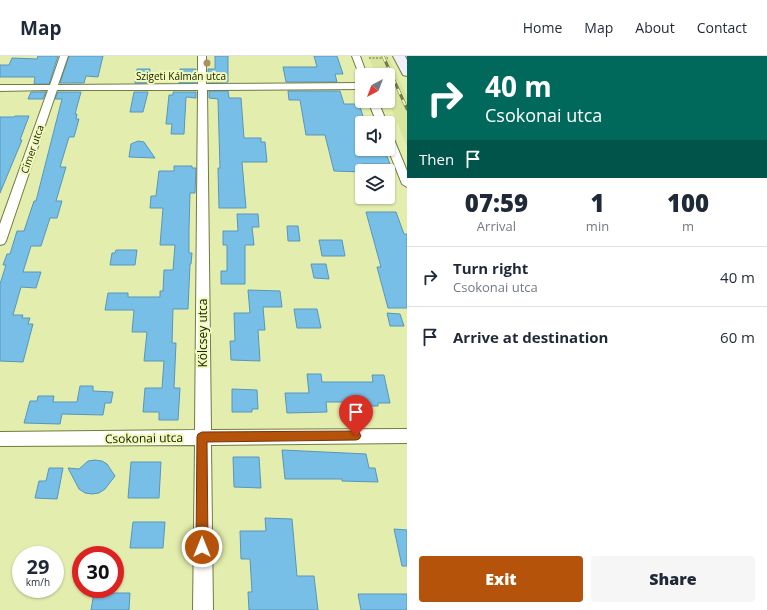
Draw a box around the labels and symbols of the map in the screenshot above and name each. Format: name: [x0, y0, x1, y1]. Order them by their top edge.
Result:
north arrow: [355, 68, 395, 108]
street label: Szigeti Kálmán utca: [136, 69, 226, 83]
street label: Címer utca: [17, 123, 47, 175]
street label: Kölcsey utca: [194, 299, 211, 367]
pin: [339, 395, 373, 436]
street label: Csokonai utca: [105, 429, 183, 447]
position arrow: [181, 526, 223, 568]
speed limit sign: 30: [72, 546, 124, 598]

